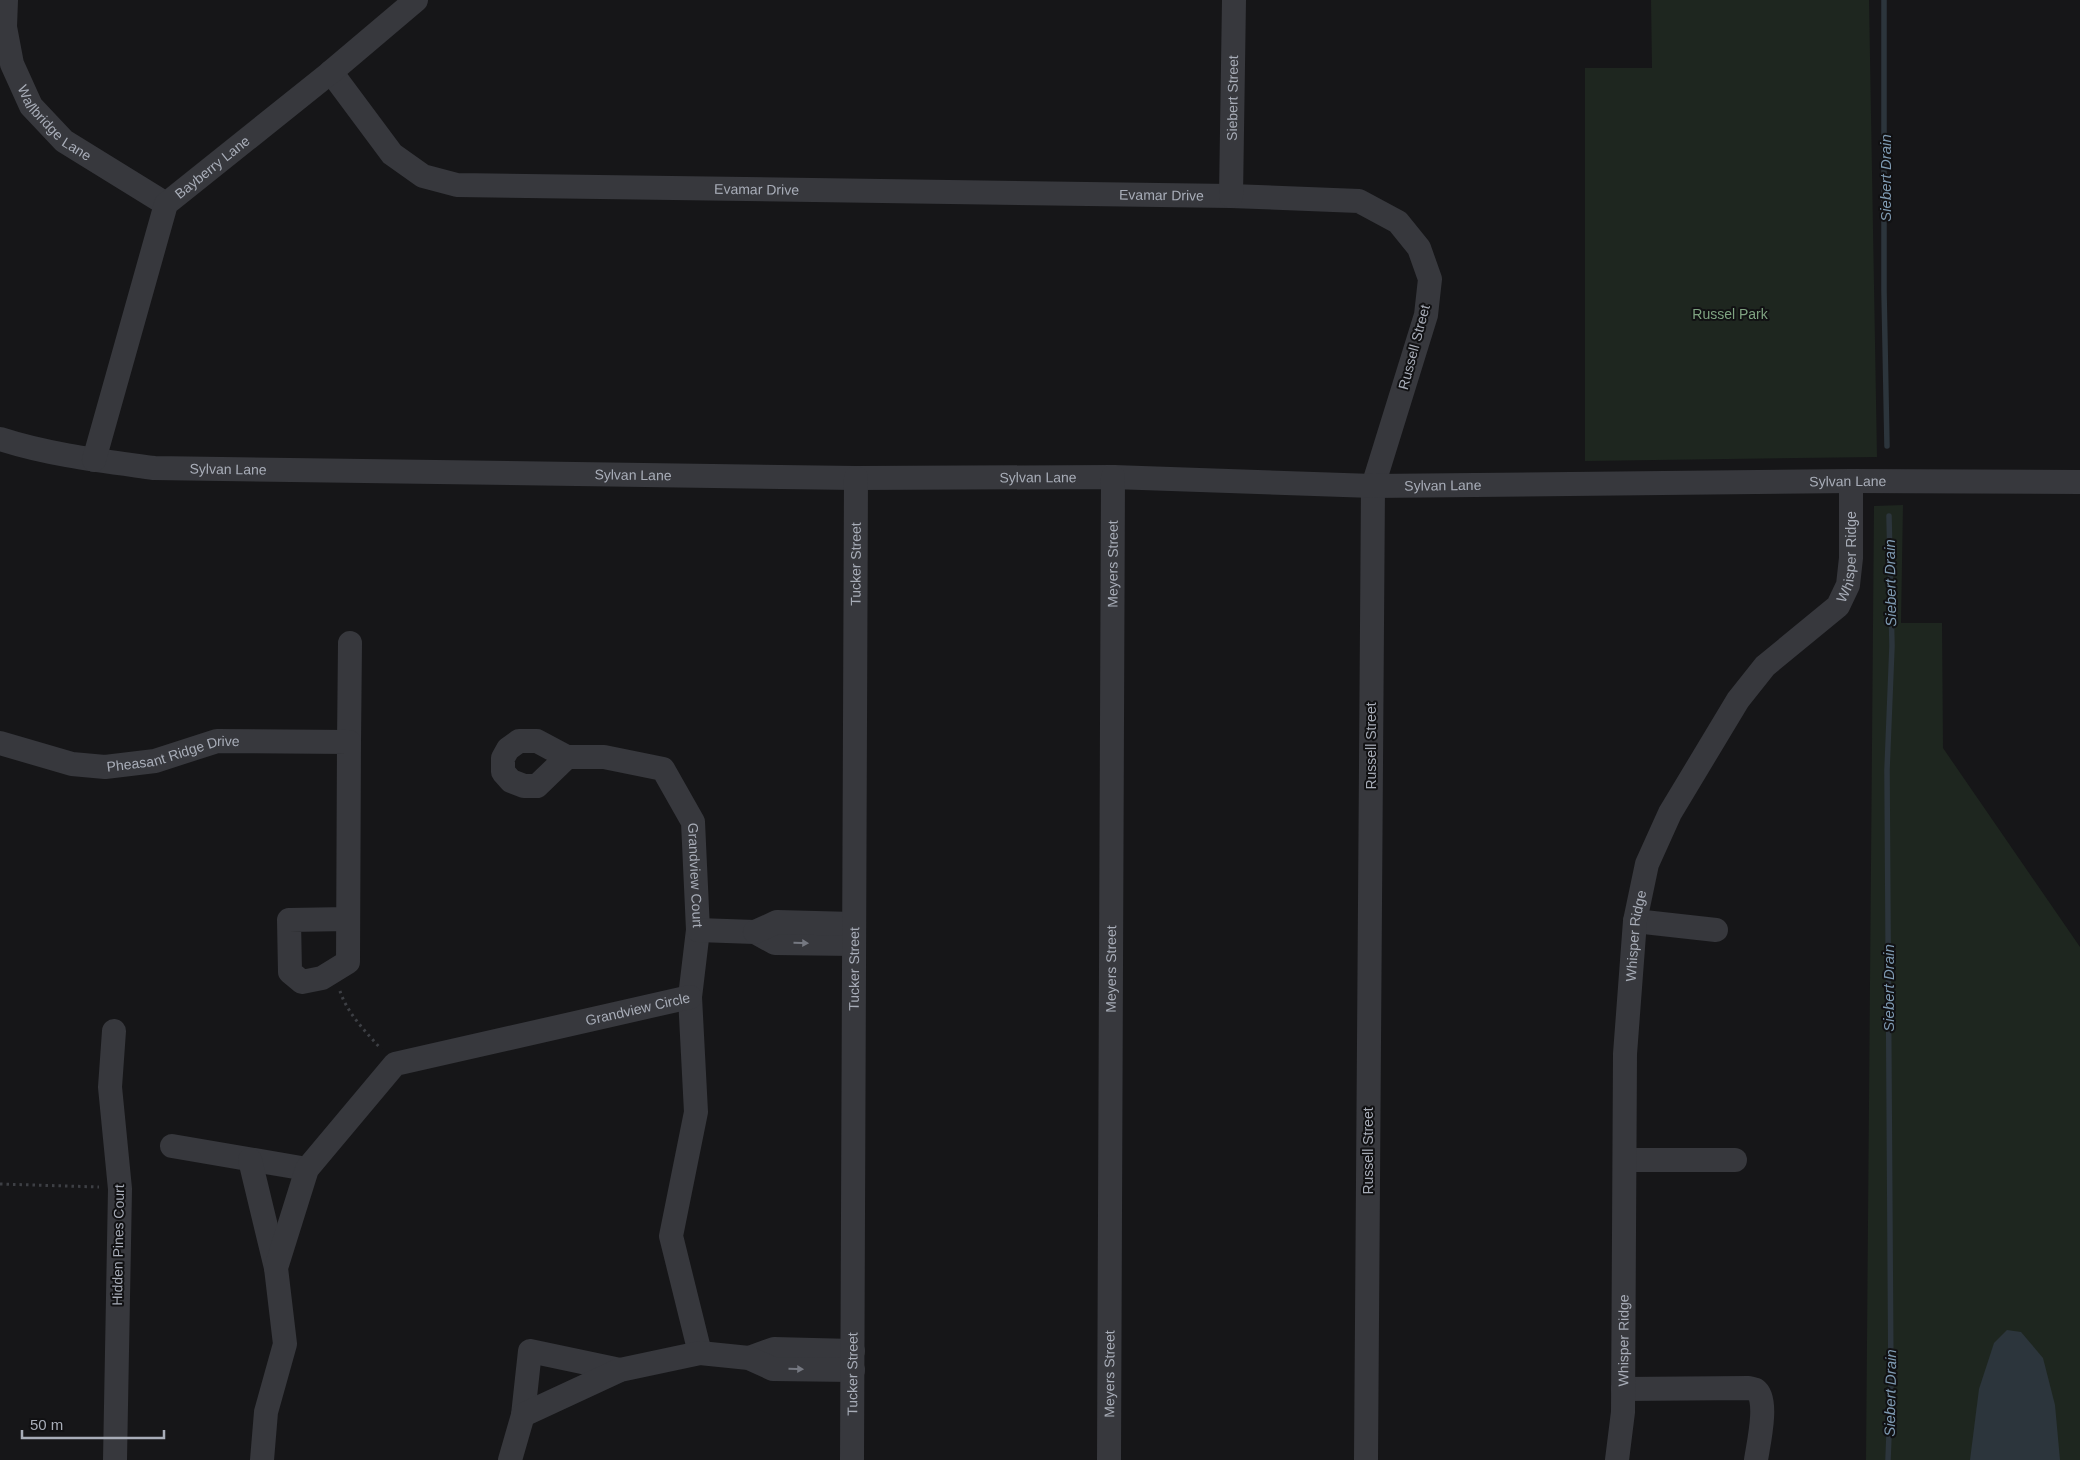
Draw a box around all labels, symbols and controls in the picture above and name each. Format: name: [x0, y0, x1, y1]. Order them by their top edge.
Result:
street label: Siebert Street: [1224, 55, 1241, 141]
street label: Wallbridge Lane: [15, 82, 94, 164]
street label: Bayberry Lane: [172, 132, 253, 202]
water label: Siebert Drain: [1877, 134, 1894, 222]
street label: Evamar Drive: [714, 181, 799, 198]
street label: Evamar Drive: [1119, 186, 1204, 204]
street label: Russell Street: [1395, 303, 1433, 391]
park label: Russel Park: [1692, 306, 1769, 322]
street label: Sylvan Lane: [189, 461, 267, 478]
street label: Sylvan Lane: [594, 466, 672, 483]
street label: Sylvan Lane: [999, 469, 1077, 485]
street label: Sylvan Lane: [1809, 473, 1887, 489]
street label: Sylvan Lane: [1404, 477, 1482, 494]
street label: Whisper Ridge: [1833, 511, 1859, 605]
street label: Meyers Street: [1104, 520, 1121, 608]
street label: Tucker Street: [847, 522, 864, 606]
water label: Siebert Drain: [1881, 539, 1899, 627]
street label: Russell Street: [1363, 702, 1379, 790]
street label: Pheasant Ridge Drive: [106, 733, 240, 775]
street label: Grandview Court: [685, 822, 706, 928]
street label: Whisper Ridge: [1622, 889, 1649, 982]
street label: Meyers Street: [1103, 925, 1119, 1013]
street label: Tucker Street: [846, 927, 862, 1011]
one-way arrow: [793, 940, 809, 948]
water label: Siebert Drain: [1880, 944, 1897, 1032]
street label: Grandview Circle: [584, 989, 692, 1028]
street label: Russell Street: [1360, 1107, 1376, 1195]
street label: Hidden Pines Court: [109, 1184, 127, 1306]
street label: Whisper Ridge: [1615, 1294, 1632, 1386]
street label: Meyers Street: [1101, 1330, 1118, 1418]
street label: Tucker Street: [844, 1332, 861, 1416]
water label: Siebert Drain: [1881, 1349, 1899, 1437]
one-way arrow: [788, 1365, 804, 1373]
scale bar: [22, 1408, 165, 1440]
text: 50 m: [30, 1416, 63, 1433]

